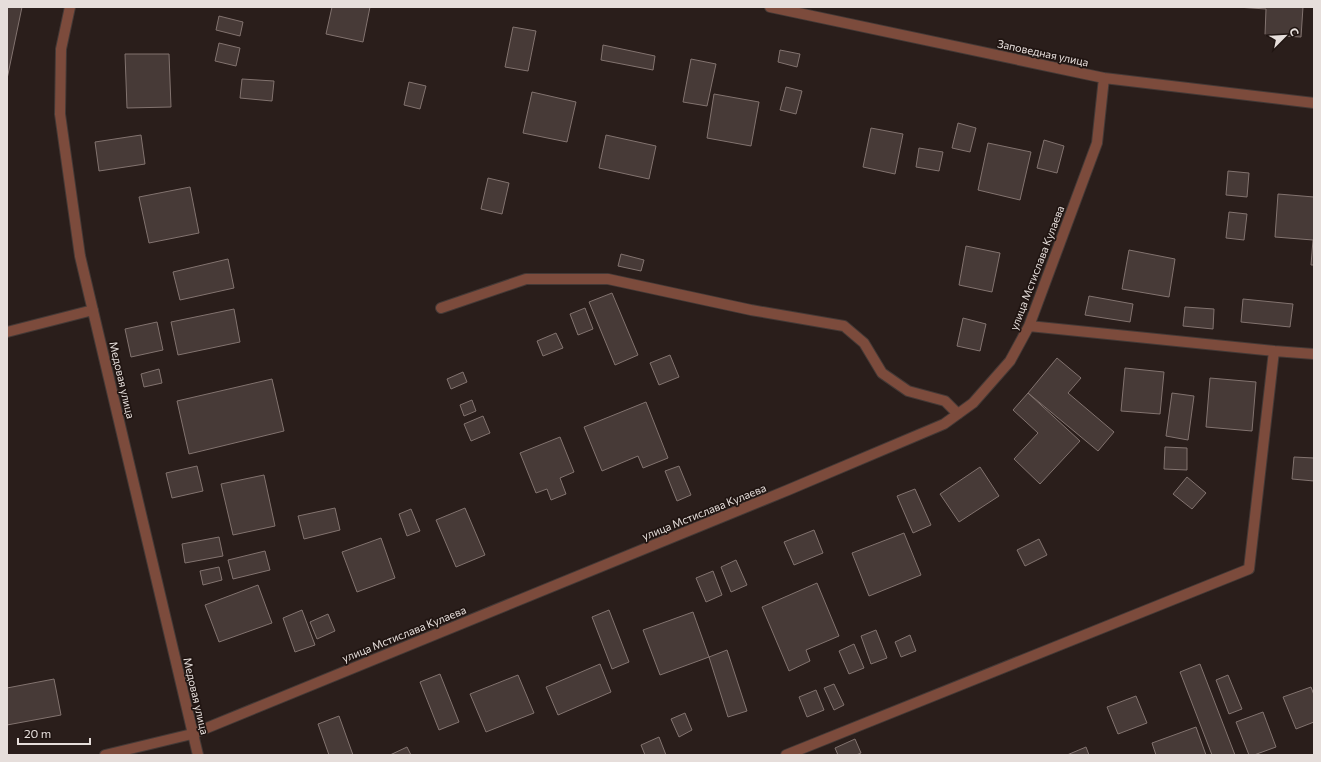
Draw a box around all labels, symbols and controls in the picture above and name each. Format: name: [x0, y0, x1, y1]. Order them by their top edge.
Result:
north arrow: [1265, 16, 1305, 56]
text: С: [1287, 26, 1302, 38]
street label: Заповедная улица: [996, 36, 1090, 69]
street label: улица Мстислава Кулаева: [1007, 204, 1066, 332]
street label: Медовая улица: [107, 340, 138, 420]
street label: улица Мстислава Кулаева: [640, 481, 768, 542]
street label: улица Мстислава Кулаева: [340, 603, 468, 664]
street label: Медовая улица: [181, 656, 212, 736]
scale bar: [18, 720, 90, 746]
text: 20 m: [24, 726, 51, 740]

